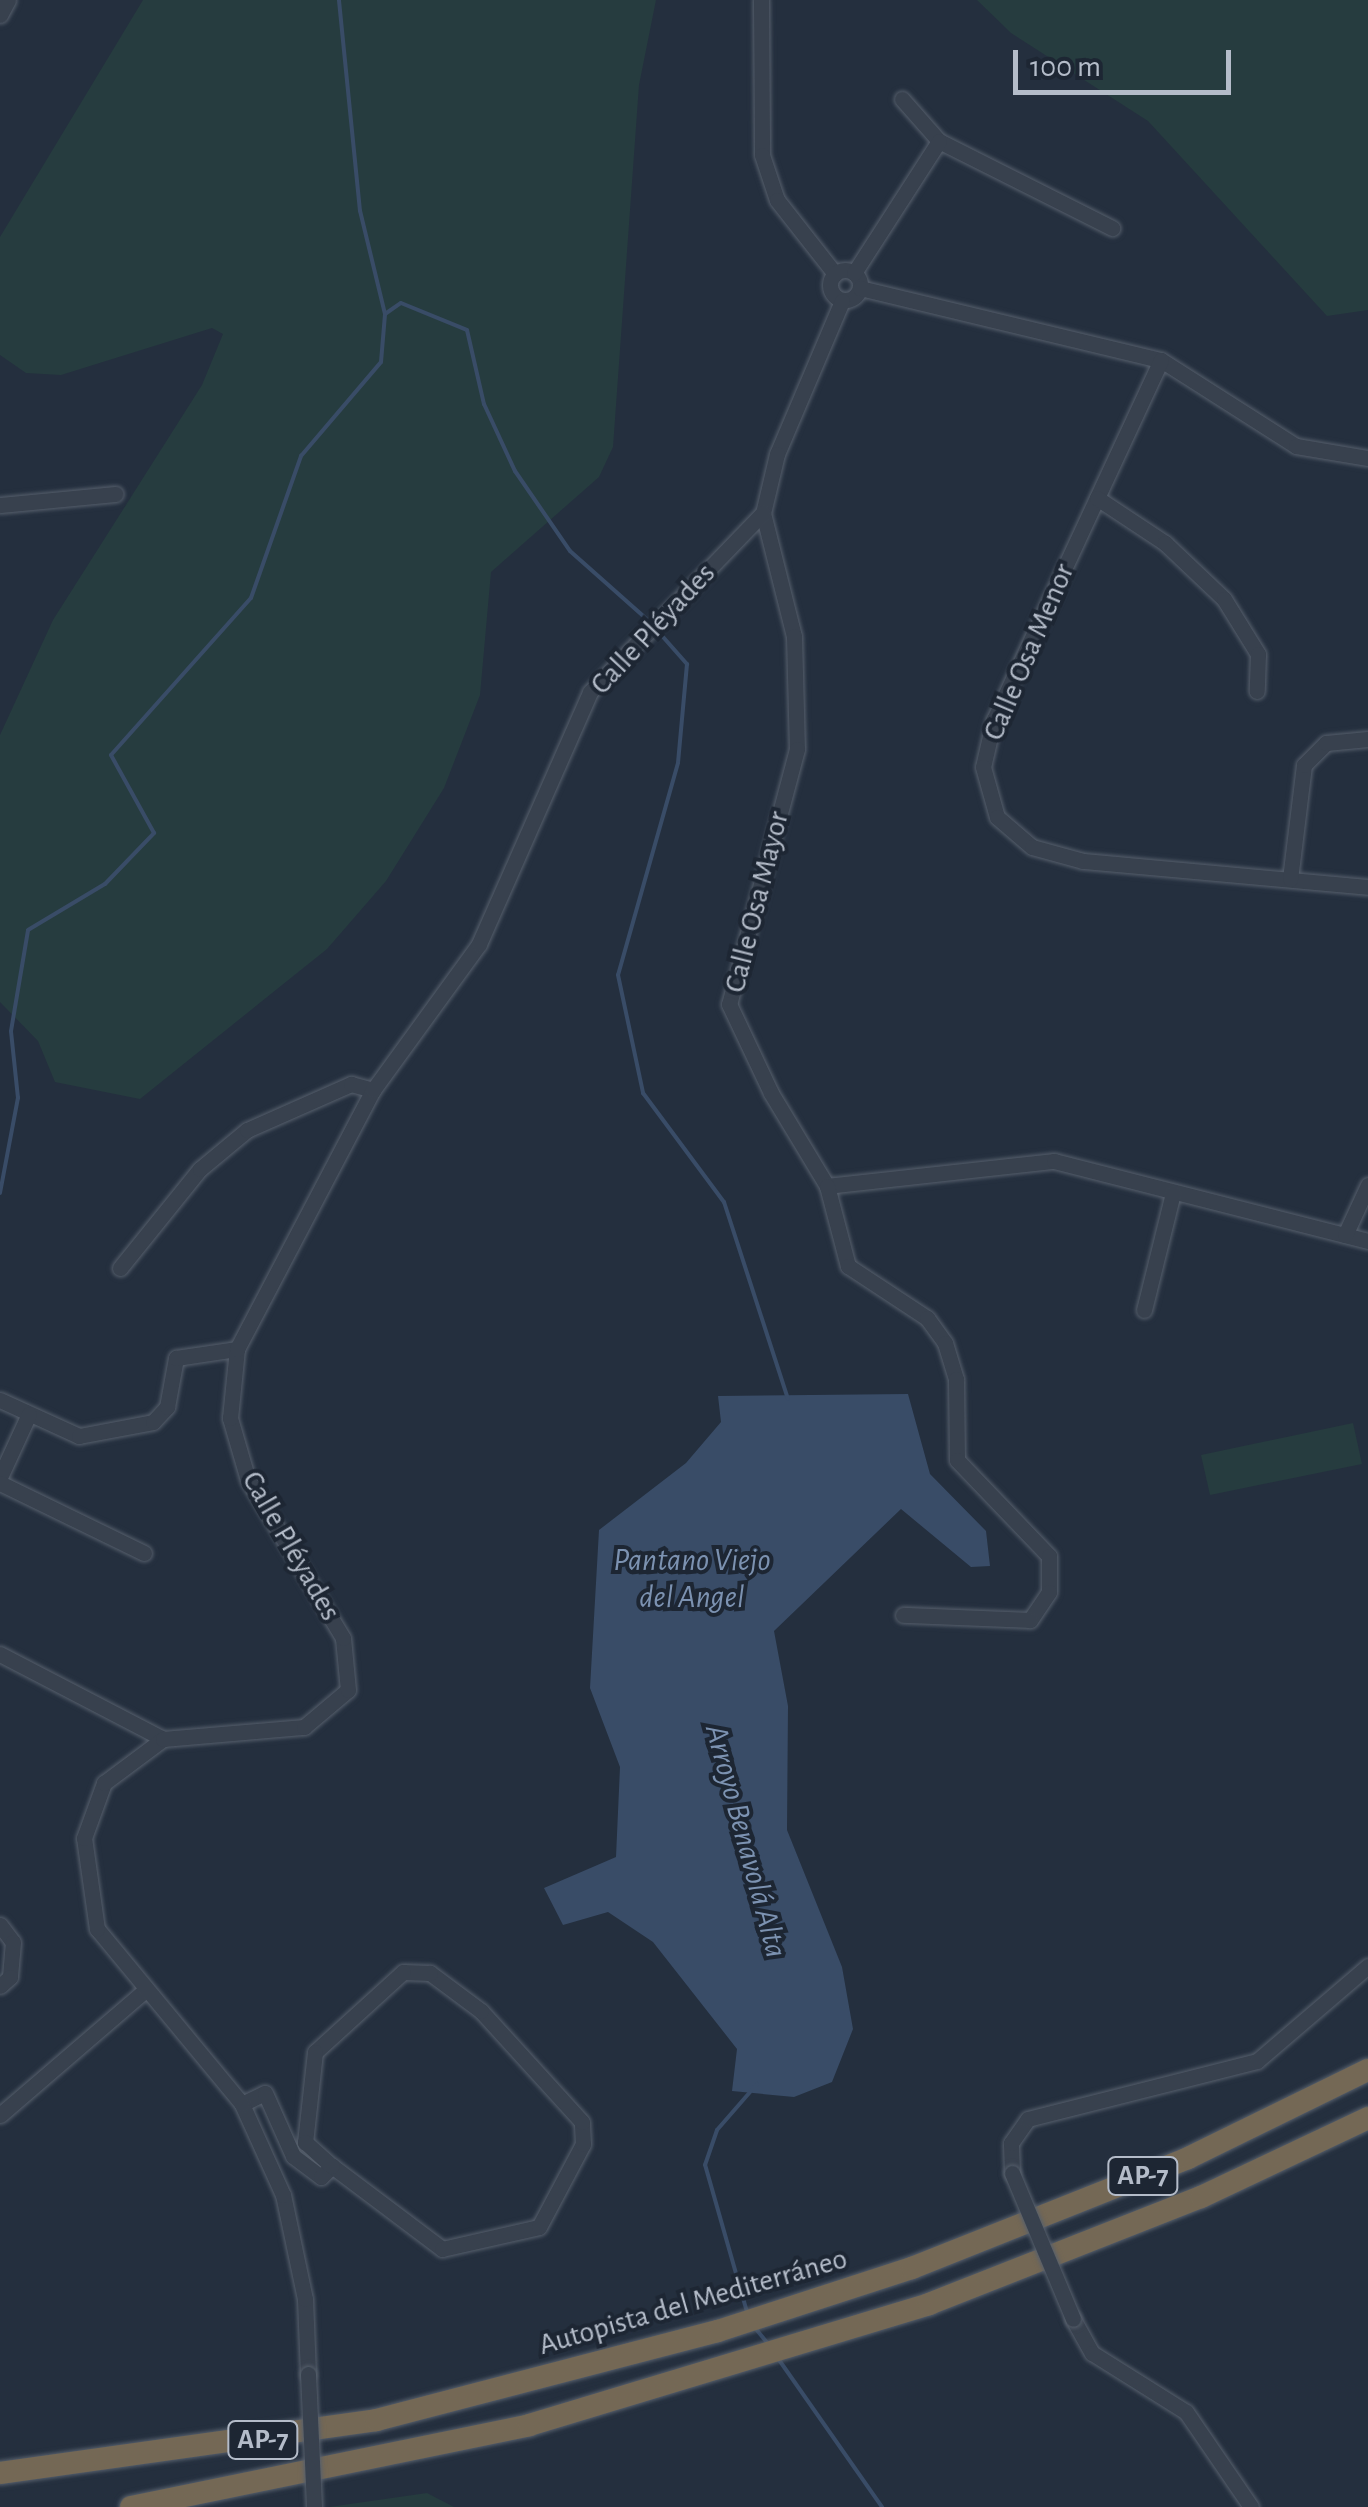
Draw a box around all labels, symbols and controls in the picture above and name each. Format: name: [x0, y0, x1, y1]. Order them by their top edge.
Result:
scale bar: [1018, 30, 1236, 92]
text: 100 m: [1030, 52, 1101, 82]
street label: Calle Pléyades: [583, 556, 723, 702]
street label: Calle Osa Menor: [976, 558, 1082, 746]
street label: Calle Osa Mayor: [717, 808, 797, 996]
street label: Calle Pléyades: [234, 1465, 348, 1627]
water label: Pantano Viejo del Angel: [613, 1542, 771, 1617]
water label: Arroyo Benavolá Alta: [696, 1720, 796, 1962]
road number: AP-7: [1106, 2153, 1180, 2199]
street label: Autopista del Mediterráneo: [535, 2241, 851, 2363]
road number: AP-7: [226, 2417, 300, 2463]

